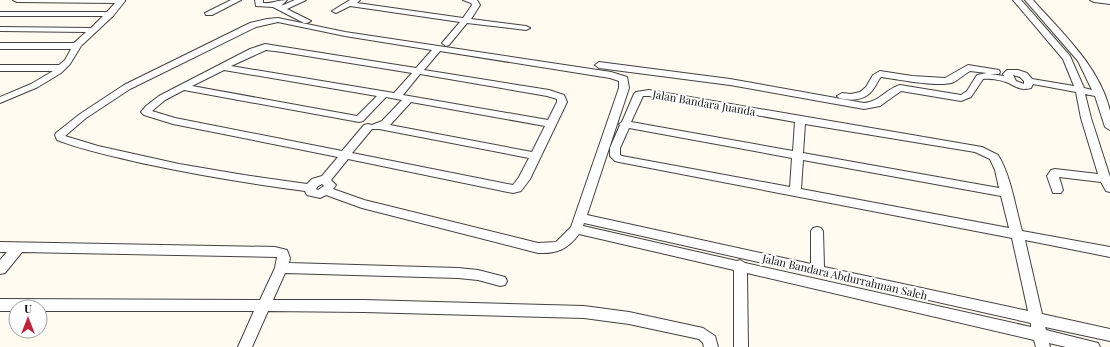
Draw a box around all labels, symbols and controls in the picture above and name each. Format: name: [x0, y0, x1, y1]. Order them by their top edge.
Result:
street label: Jalan Bandara Juanda: [650, 86, 757, 119]
street label: Jalan Bandara Abdurrahman Saleh: [760, 250, 930, 303]
north arrow: [8, 299, 48, 339]
text: U: [24, 301, 32, 316]

